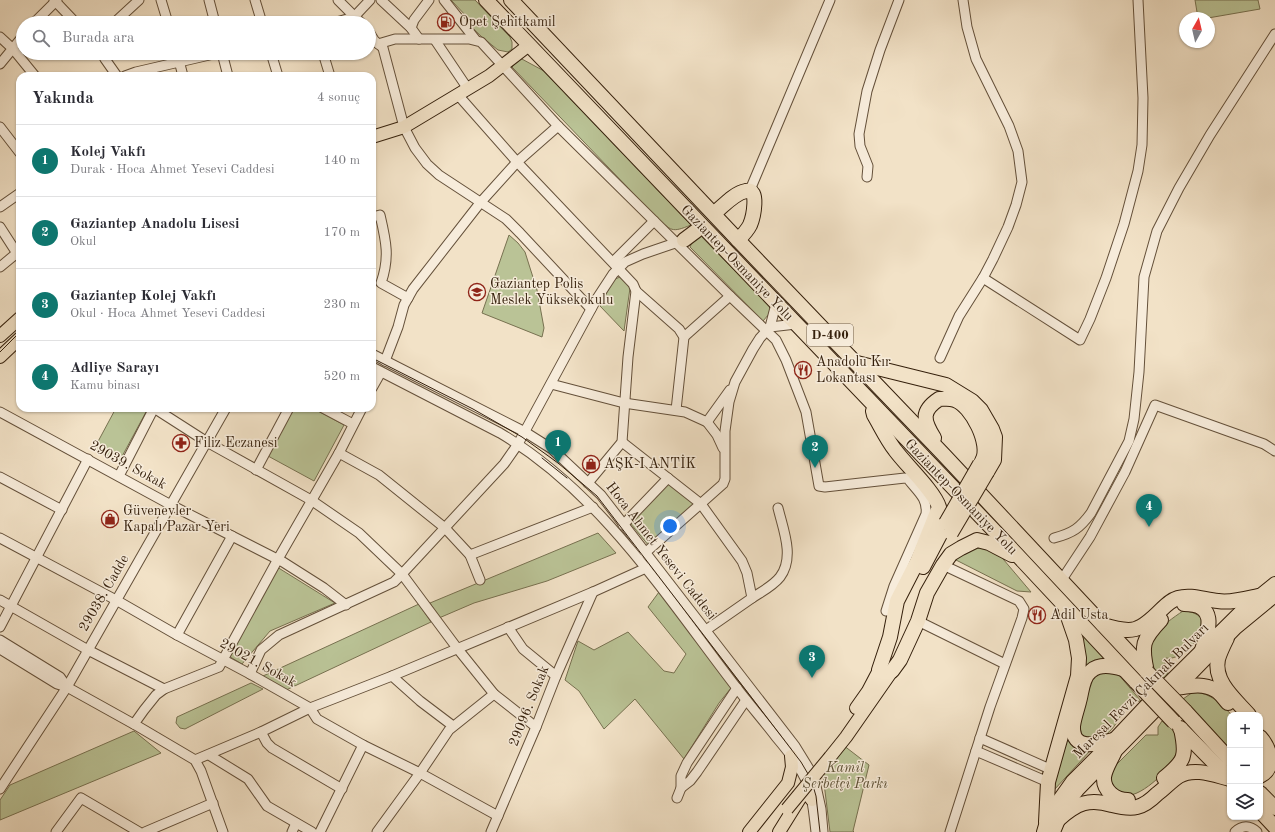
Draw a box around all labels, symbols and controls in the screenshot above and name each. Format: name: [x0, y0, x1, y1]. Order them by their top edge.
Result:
fuel station icon: Opet Şehitkamil: [436, 12, 456, 32]
north arrow: [1179, 12, 1215, 48]
place label: Opet Şehitkamil: [459, 15, 556, 29]
search box: [16, 16, 376, 60]
icon: search: [30, 27, 52, 49]
text: Burada ara: [62, 31, 134, 46]
text: Yakında: [32, 90, 94, 107]
text: 4 sonuç: [317, 91, 360, 104]
text: Kolej Vakfı: [70, 145, 146, 160]
text: 1: [41, 154, 49, 167]
text: 140 m: [323, 154, 360, 167]
text: Durak · Hoca Ahmet Yesevi Caddesi: [70, 163, 274, 176]
street label: Gaziantep-Osmaniye Yolu: [678, 202, 796, 324]
text: Gaziantep Anadolu Lisesi: [70, 217, 240, 232]
text: 2: [41, 226, 49, 239]
text: 170 m: [323, 226, 360, 239]
text: Okul: [70, 235, 96, 248]
place label: Gaziantep Polis Meslek Yüksekokulu: [490, 277, 614, 307]
school or university icon: Gaziantep Polis Meslek Yüksekokulu: [467, 282, 487, 302]
text: Gaziantep Kolej Vakfı: [70, 289, 216, 304]
text: 3: [41, 298, 49, 311]
text: 230 m: [323, 298, 360, 311]
text: Okul · Hoca Ahmet Yesevi Caddesi: [70, 307, 265, 320]
road number: D-400: [807, 324, 853, 346]
place label: Anadolu Kır Lokantası: [816, 355, 891, 385]
restaurant icon: Anadolu Kır Lokantası: [793, 360, 813, 380]
text: Adliye Sarayı: [70, 361, 159, 376]
text: 4: [41, 370, 49, 383]
text: 520 m: [323, 370, 360, 383]
text: Kamu binası: [70, 379, 140, 392]
pin: 1: [545, 430, 571, 463]
pharmacy icon: Filiz Eczanesi: [171, 433, 191, 453]
pin: 2: [802, 435, 828, 468]
place label: Filiz Eczanesi: [194, 436, 278, 450]
street label: Gaziantep-Osmaniye Yolu: [902, 436, 1020, 558]
street label: 29039. Sokak: [87, 438, 169, 492]
shop icon: AŞK-I ANTİK: [581, 454, 601, 474]
place label: AŞK-I ANTİK: [604, 454, 696, 471]
street label: Hoca Ahmet Yesevi Caddesi: [603, 480, 719, 622]
pin: 4: [1136, 494, 1162, 527]
place label: Güvenevler Kapalı Pazar Yeri: [123, 504, 230, 534]
shop icon: Güvenevler Kapalı Pazar Yeri: [100, 509, 120, 529]
your location: [660, 516, 680, 536]
street label: 29038. Cadde: [76, 552, 132, 634]
restaurant icon: Adil Usta: [1027, 605, 1047, 625]
place label: Adil Usta: [1050, 608, 1108, 622]
street label: Mareşal Fevzi Çakmak Bulvarı: [1071, 621, 1211, 761]
street label: 29021. Sokak: [217, 636, 299, 690]
pin: 3: [799, 645, 825, 678]
street label: 29096. Sokak: [506, 664, 552, 748]
map controls: [1227, 712, 1263, 820]
button: +: [1227, 712, 1263, 748]
button: −: [1227, 748, 1263, 784]
park label: Kamil Şerbetçi Parkı: [802, 761, 888, 792]
button: layers: [1227, 784, 1263, 820]

